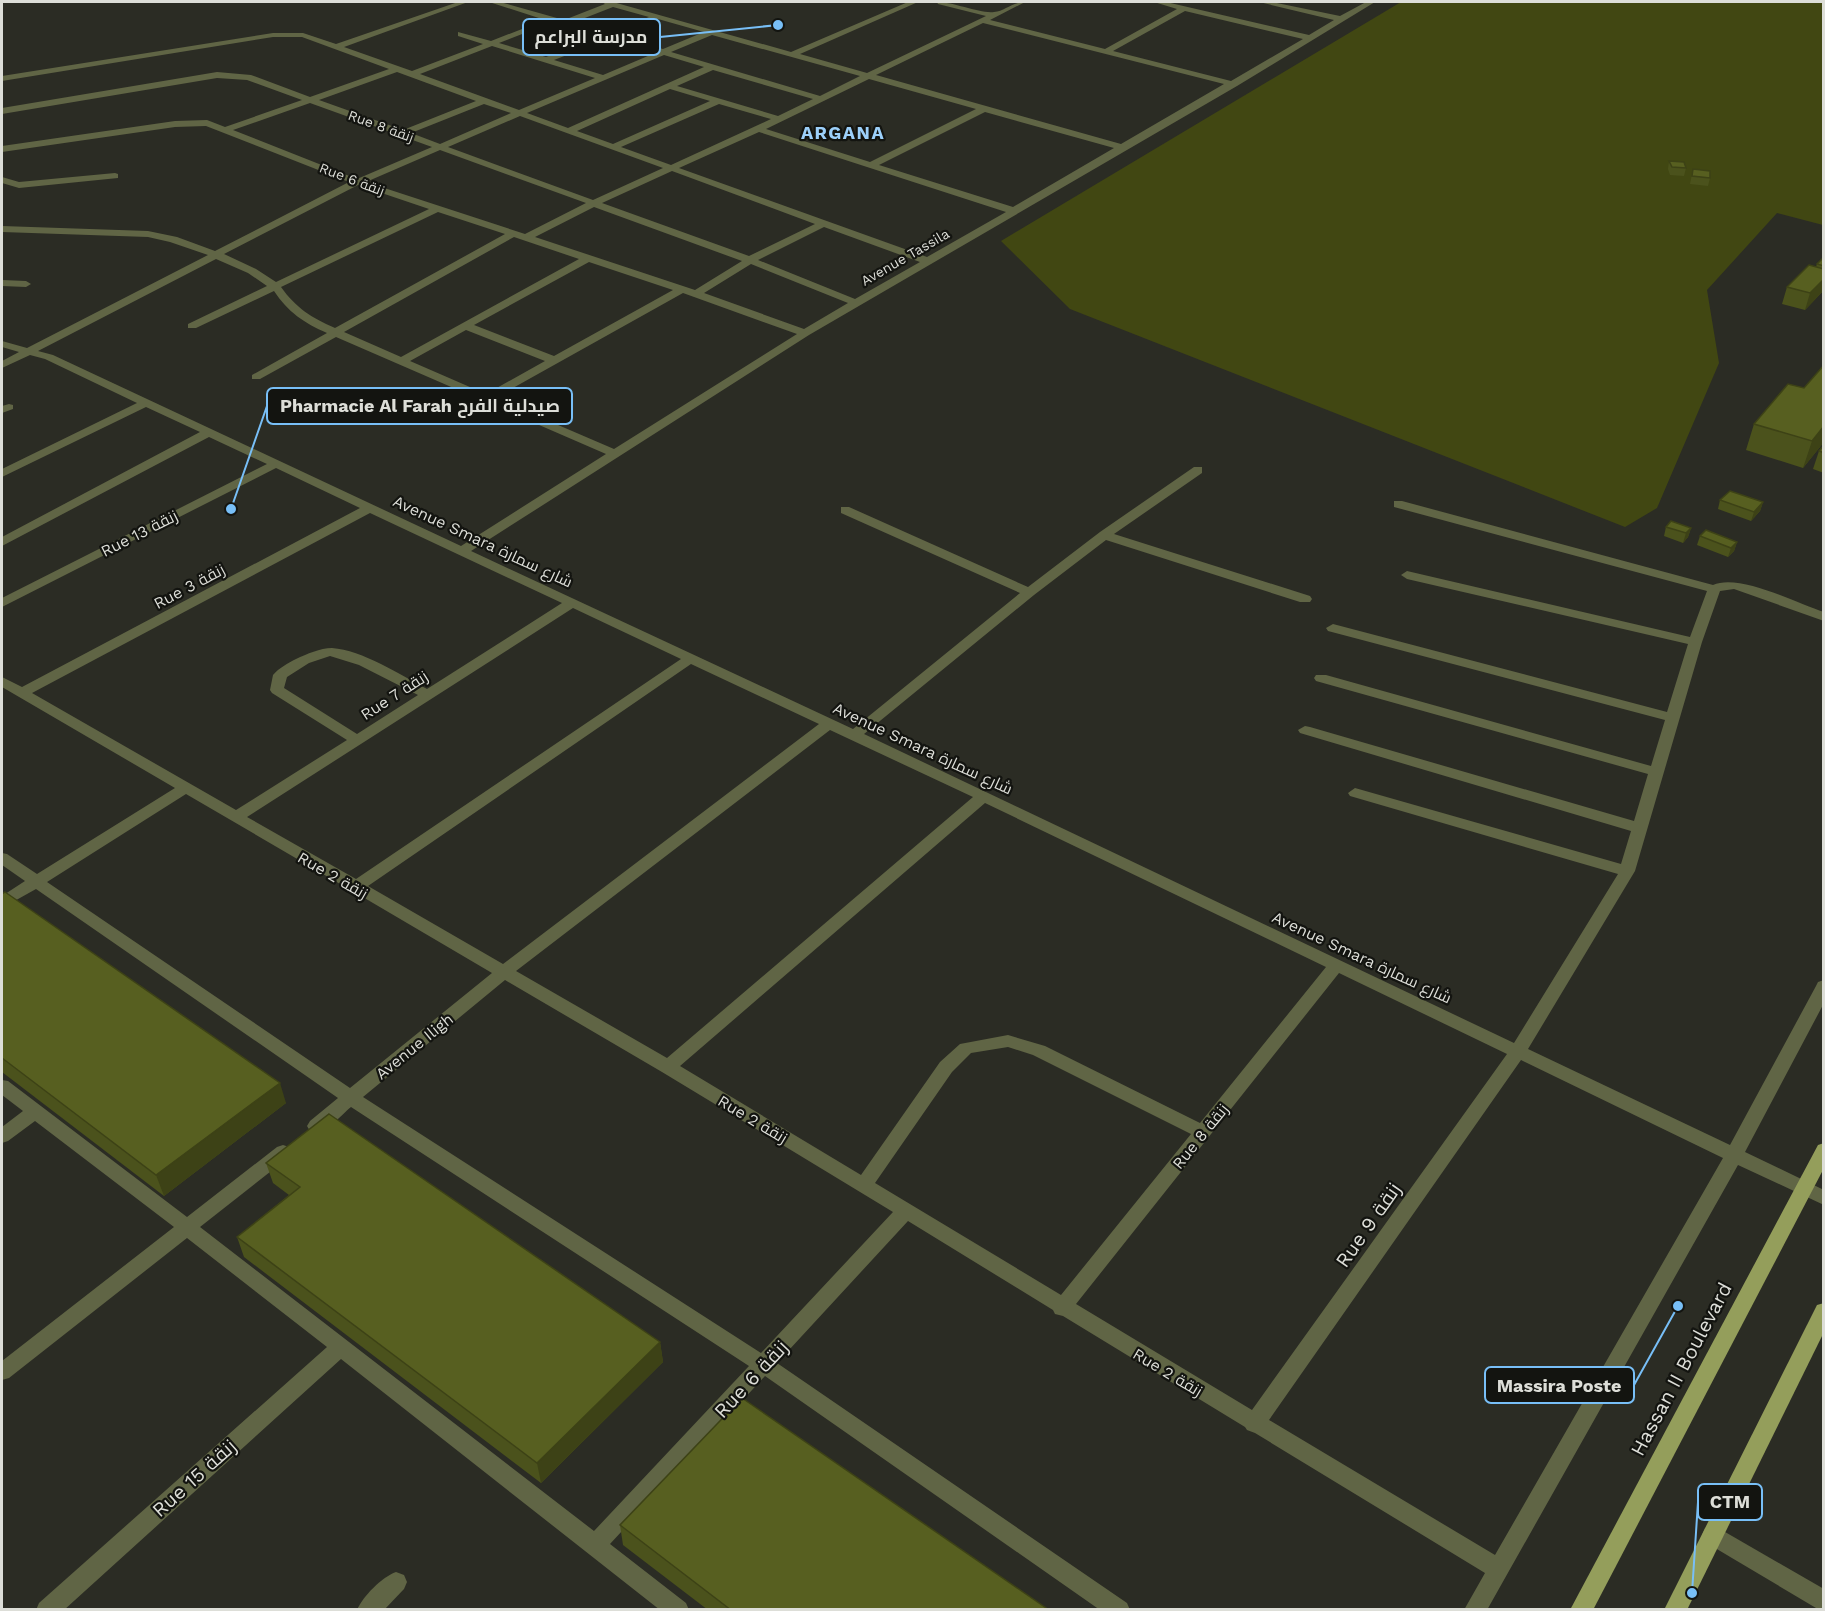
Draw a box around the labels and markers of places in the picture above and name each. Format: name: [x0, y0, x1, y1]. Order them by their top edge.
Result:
callout: مدرسة البراعم: [523, 19, 660, 55]
callout: Pharmacie Al Farah صيدلية الفرح: [267, 388, 572, 424]
callout: Massira Poste: [1485, 1367, 1634, 1403]
callout: CTM: [1698, 1484, 1762, 1520]

